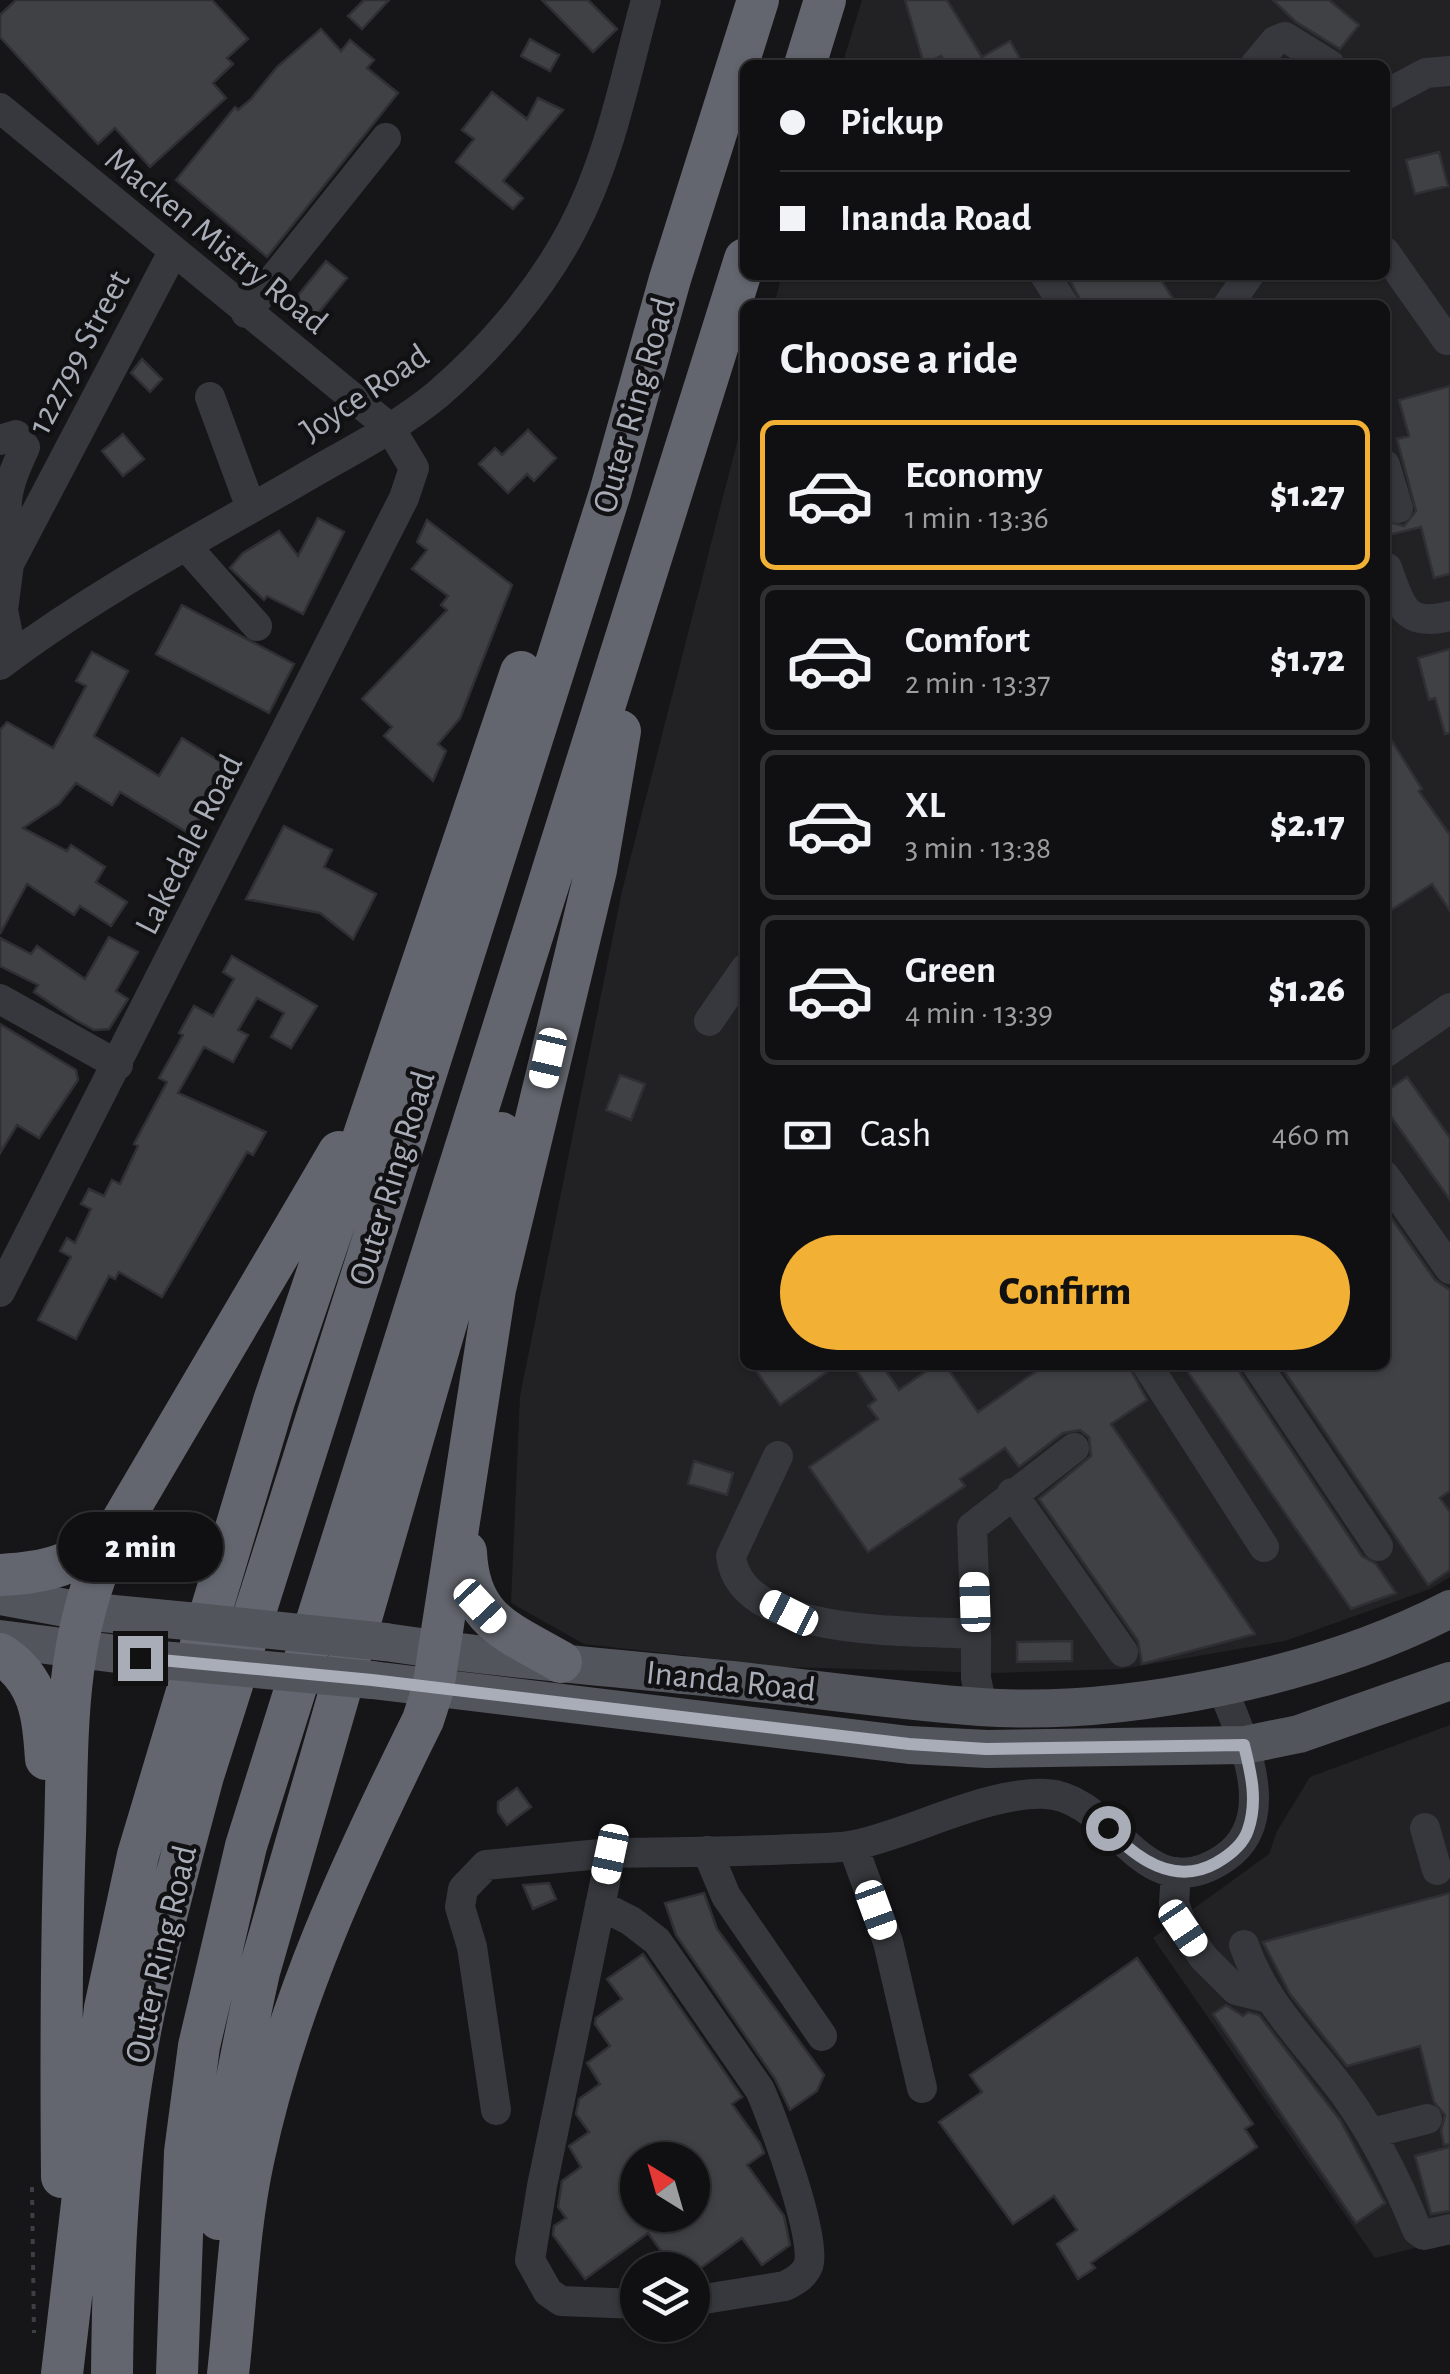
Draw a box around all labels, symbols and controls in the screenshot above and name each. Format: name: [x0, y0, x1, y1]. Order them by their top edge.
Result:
text: Pickup: [840, 104, 944, 142]
street label: Macken Mistry Road: [98, 141, 334, 341]
text: Inanda Road: [840, 200, 1031, 238]
street label: 122799 Street: [22, 265, 137, 440]
street label: Outer Ring Road: [587, 294, 682, 517]
text: Choose a ride: [780, 337, 1018, 382]
street label: Joyce Road: [294, 338, 435, 449]
icon: car: [785, 450, 875, 540]
text: Economy: [905, 457, 1043, 495]
text: $1.27: [1270, 476, 1345, 514]
text: 1 min · 13:36: [905, 502, 1049, 534]
icon: car: [785, 615, 875, 705]
text: Comfort: [905, 622, 1030, 660]
text: $1.72: [1270, 641, 1345, 679]
text: 2 min · 13:37: [905, 667, 1051, 699]
street label: Lakedale Road: [129, 749, 250, 940]
icon: car: [785, 780, 875, 870]
text: XL: [905, 787, 945, 825]
text: $2.17: [1270, 806, 1345, 844]
text: 3 min · 13:38: [905, 832, 1051, 864]
icon: car: [785, 945, 875, 1035]
text: Green: [905, 952, 996, 990]
text: $1.26: [1268, 971, 1345, 1009]
text: 4 min · 13:39: [905, 997, 1053, 1029]
car: [527, 1025, 569, 1091]
street label: Outer Ring Road: [343, 1067, 442, 1290]
icon: cash: [780, 1108, 835, 1163]
text: Cash: [860, 1116, 931, 1154]
text: 460 m: [1272, 1119, 1350, 1151]
button: Confirm: [780, 1235, 1350, 1350]
callout: 2 min: [58, 1513, 222, 1583]
text: 2 min: [105, 1531, 176, 1563]
car: [959, 1571, 991, 1633]
car: [449, 1574, 511, 1638]
car: [755, 1586, 823, 1640]
route end: [118, 1636, 163, 1681]
street label: Inanda Road: [644, 1655, 818, 1708]
route start: [1086, 1806, 1131, 1851]
car: [589, 1822, 631, 1886]
street label: Outer Ring Road: [119, 1842, 204, 2067]
car: [852, 1877, 900, 1943]
car: [1154, 1895, 1212, 1961]
north arrow: [620, 2142, 710, 2232]
map controls: [620, 2142, 710, 2342]
button: layers: [620, 2252, 710, 2342]

